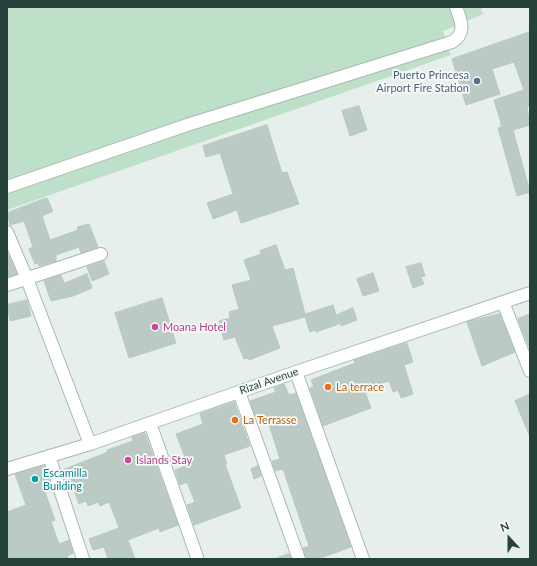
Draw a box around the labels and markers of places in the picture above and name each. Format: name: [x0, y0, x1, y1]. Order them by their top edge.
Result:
place label: Puerto Princesa Airport Fire Station: [376, 68, 469, 94]
marker: Puerto Princesa Airport Fire Station: [472, 76, 482, 86]
place label: Moana Hotel: [163, 320, 226, 334]
marker: Moana Hotel: [150, 322, 160, 332]
place label: La terrace: [336, 380, 384, 394]
marker: La terrace: [323, 382, 333, 392]
place label: La Terrasse: [243, 413, 297, 427]
marker: La Terrasse: [230, 415, 240, 425]
place label: Islands Stay: [136, 453, 192, 467]
marker: Islands Stay: [123, 455, 133, 465]
place label: Escamilla Building: [43, 466, 87, 492]
marker: Escamilla Building: [30, 474, 40, 484]

